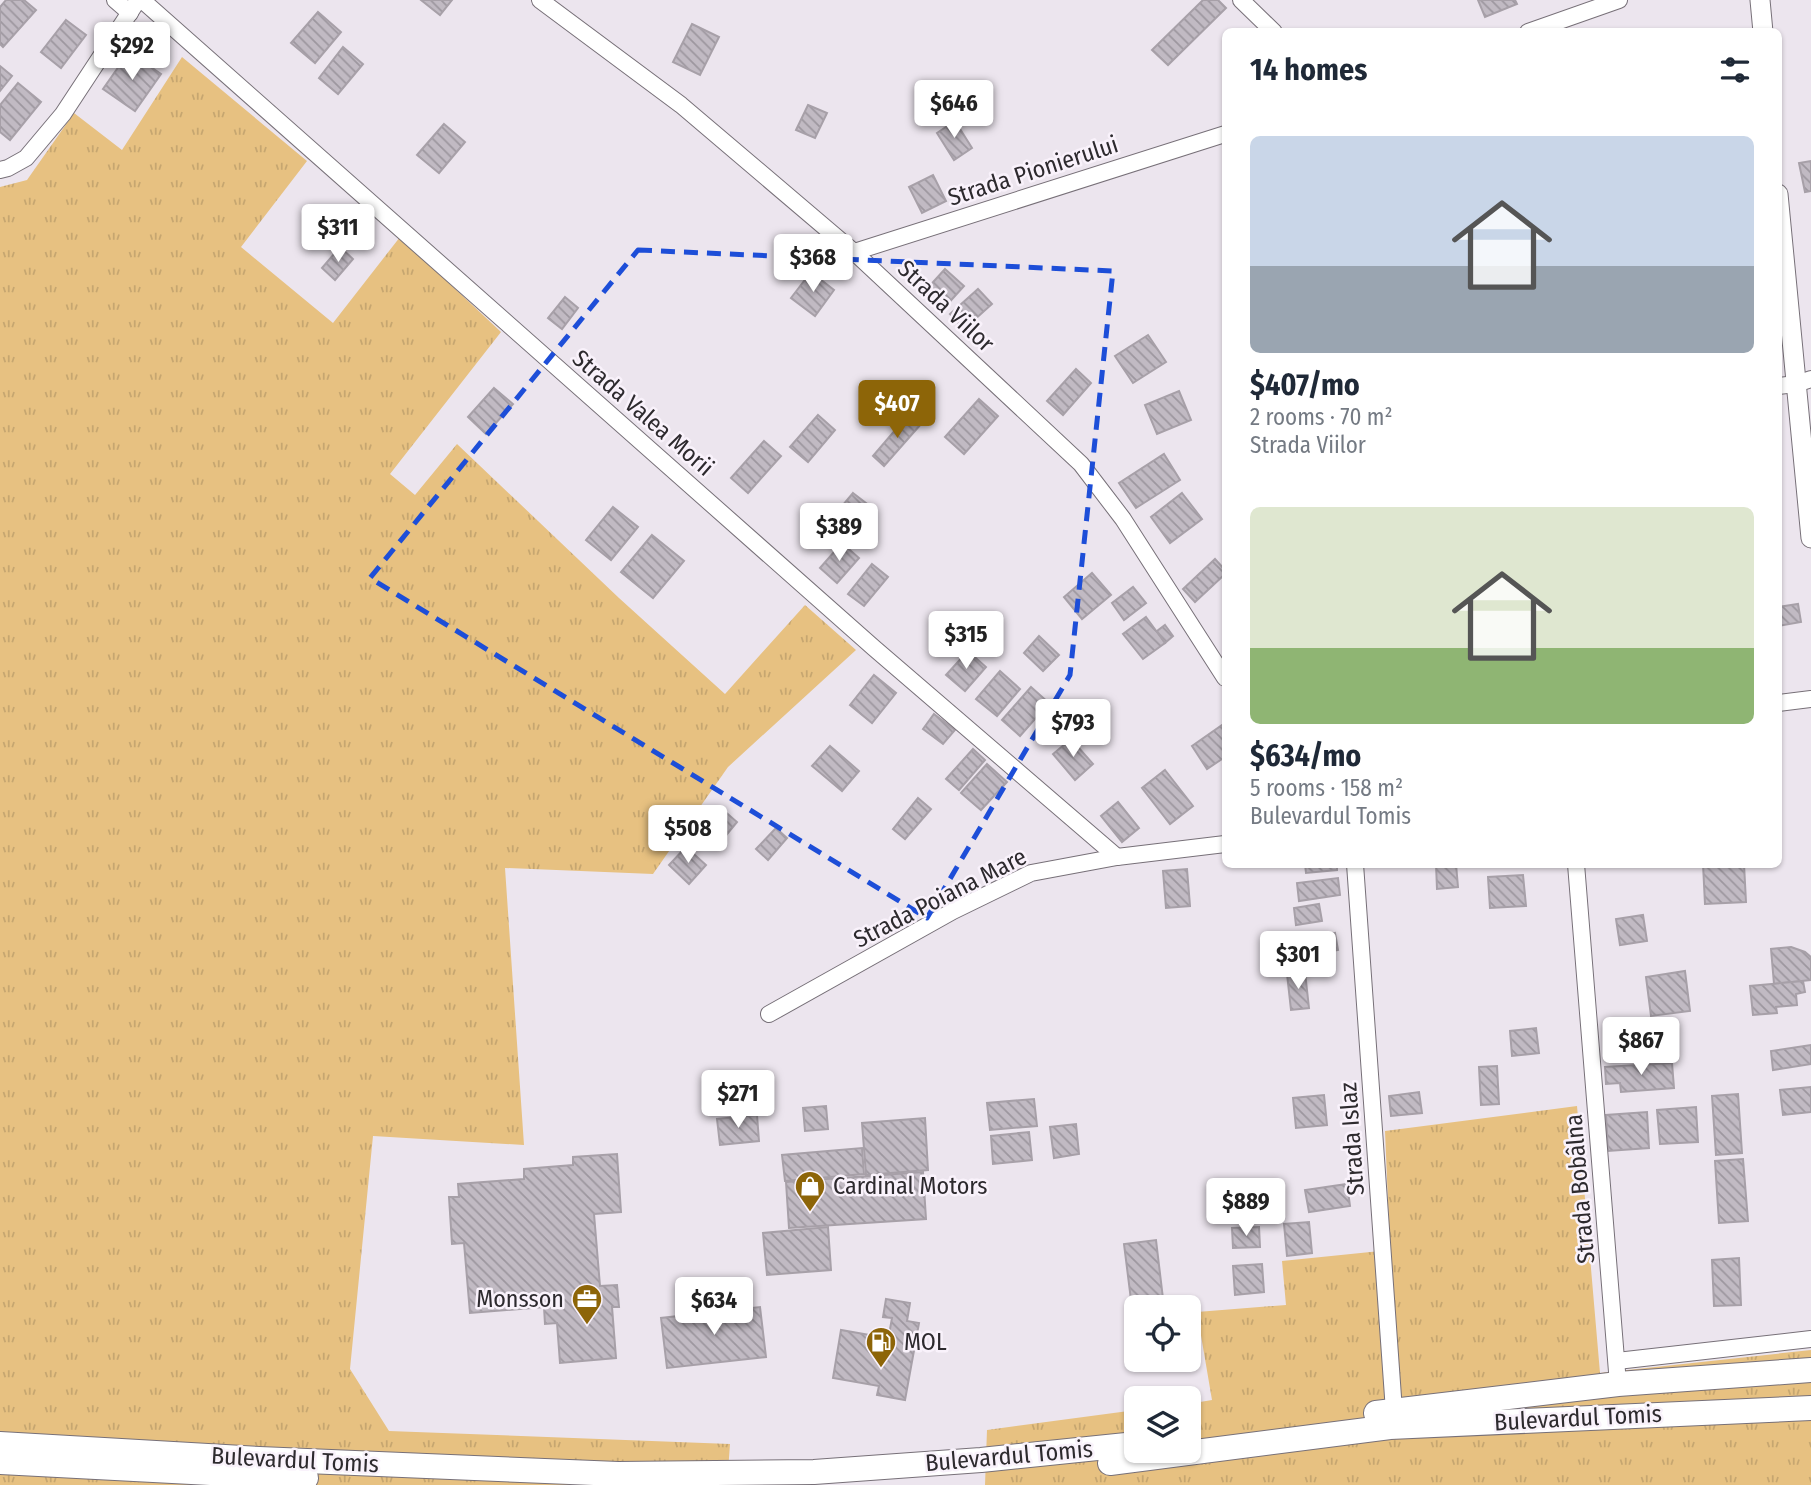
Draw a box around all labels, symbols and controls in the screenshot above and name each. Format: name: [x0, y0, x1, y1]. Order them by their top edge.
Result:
pin: $292: [91, 22, 173, 82]
text: $292: [110, 31, 154, 59]
icon: filters: [1716, 51, 1754, 89]
text: 14 homes: [1250, 52, 1367, 88]
pin: $646: [913, 80, 995, 140]
text: $646: [930, 89, 978, 117]
street label: Strada Pionierului: [944, 130, 1122, 212]
icon: home: [1439, 182, 1565, 308]
pin: $311: [297, 204, 379, 264]
text: $311: [318, 213, 358, 241]
pin: $368: [772, 234, 854, 294]
text: $368: [790, 243, 836, 271]
street label: Strada Viilor: [892, 255, 1000, 358]
street label: Strada Valea Morii: [567, 344, 719, 482]
text: $407/mo: [1250, 367, 1360, 403]
pin: $407: [856, 380, 938, 440]
text: $407: [874, 389, 920, 417]
text: 2 rooms · 70 m²: [1250, 403, 1393, 431]
text: Strada Viilor: [1250, 431, 1366, 459]
pin: $389: [798, 504, 880, 563]
text: $389: [816, 512, 862, 540]
icon: home: [1439, 553, 1565, 679]
pin: $315: [925, 612, 1007, 671]
text: $315: [945, 620, 987, 648]
pin: $793: [1032, 700, 1114, 759]
text: $793: [1051, 708, 1095, 736]
text: $634/mo: [1250, 738, 1361, 774]
text: 5 rooms · 158 m²: [1250, 774, 1403, 802]
text: Bulevardul Tomis: [1250, 802, 1411, 830]
pin: $508: [647, 806, 729, 865]
text: $508: [664, 814, 712, 842]
street label: Strada Poiana Mare: [849, 842, 1031, 954]
pin: $301: [1257, 932, 1339, 991]
text: $301: [1276, 940, 1320, 968]
pin: $867: [1600, 1018, 1682, 1077]
text: $867: [1618, 1026, 1664, 1054]
pin: $271: [697, 1070, 779, 1130]
text: $271: [717, 1079, 759, 1107]
street label: Strada Islaz: [1334, 1081, 1370, 1197]
street label: Strada Bobâlna: [1560, 1113, 1600, 1265]
shop icon: Cardinal Motors: [793, 1169, 827, 1213]
place label: Cardinal Motors: [833, 1172, 988, 1200]
pin: $889: [1205, 1178, 1287, 1238]
text: $889: [1222, 1187, 1270, 1215]
pin: $634: [673, 1278, 755, 1337]
office icon: Monsson: [570, 1282, 604, 1326]
place label: Monsson: [476, 1285, 564, 1313]
text: $634: [691, 1286, 737, 1314]
map controls: [1124, 1295, 1201, 1463]
button: locate: [1124, 1295, 1201, 1372]
fuel station icon: MOL: [864, 1325, 898, 1369]
place label: MOL: [904, 1328, 947, 1356]
button: layers: [1124, 1386, 1201, 1463]
street label: Bulevardul Tomis: [1493, 1400, 1663, 1436]
street label: Bulevardul Tomis: [924, 1435, 1094, 1477]
street label: Bulevardul Tomis: [210, 1442, 380, 1478]

